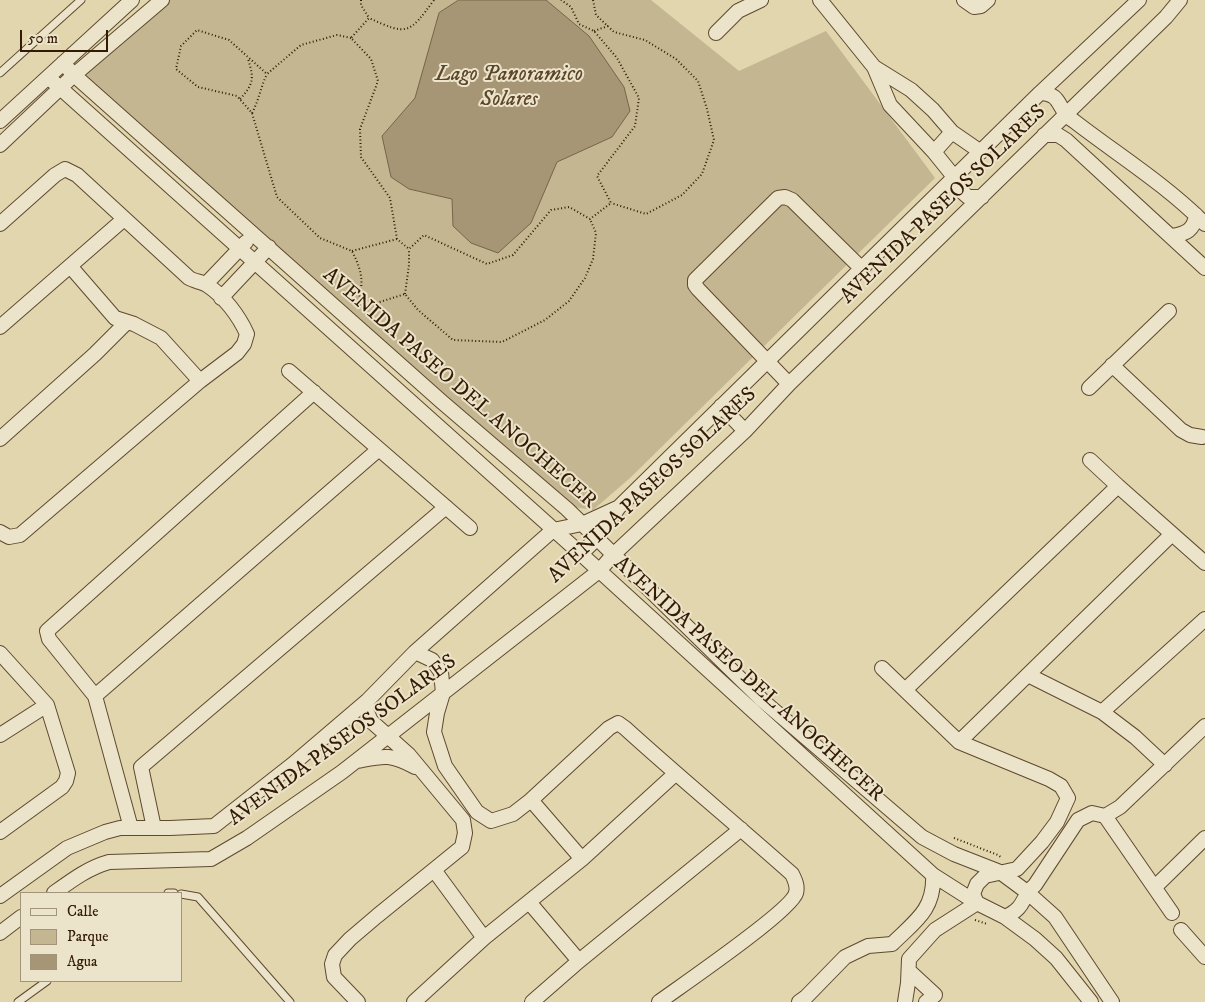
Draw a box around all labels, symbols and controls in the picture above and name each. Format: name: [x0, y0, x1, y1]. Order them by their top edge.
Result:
scale bar: [22, 20, 110, 52]
text: 50 m: [28, 29, 58, 48]
water label: Lago Panoramico Solares: [435, 62, 583, 114]
street label: AVENIDA PASEOS SOLARES: [836, 100, 1052, 310]
street label: AVENIDA PASEO DEL ANOCHECER: [317, 263, 601, 515]
street label: AVENIDA PASEOS SOLARES: [544, 383, 762, 589]
street label: AVENIDA PASEO DEL ANOCHECER: [608, 552, 888, 808]
street label: AVENIDA PASEOS SOLARES: [224, 650, 462, 832]
legend: [20, 892, 182, 982]
text: Calle: [67, 902, 99, 921]
text: Parque: [67, 927, 108, 946]
text: Agua: [67, 952, 97, 971]

